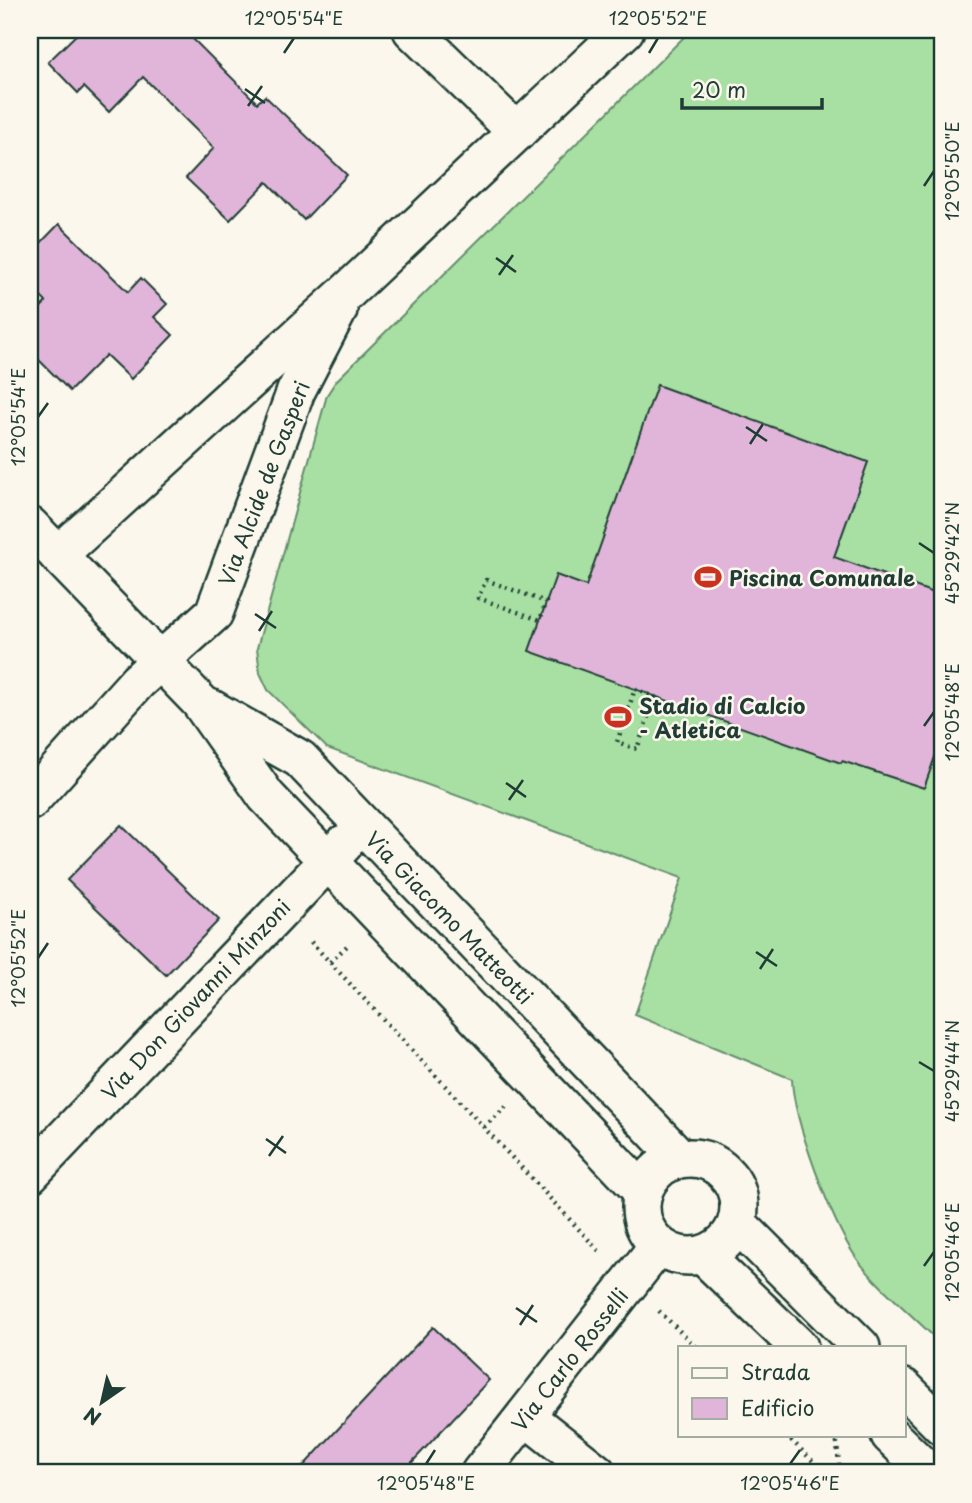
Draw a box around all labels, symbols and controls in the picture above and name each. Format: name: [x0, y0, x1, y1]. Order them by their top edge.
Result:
text: 12°05'54"E: [245, 4, 343, 31]
text: 12°05'52"E: [609, 4, 707, 31]
scale bar: [682, 66, 822, 110]
text: 20 m: [692, 73, 746, 105]
text: 12°05'50"E: [938, 121, 965, 221]
text: 12°05'54"E: [4, 368, 31, 466]
street label: Via Alcide de Gasperi: [209, 376, 317, 590]
text: 45°29'42"N: [938, 502, 965, 604]
place label: Piscina Comunale: [729, 561, 915, 593]
sports icon: Piscina Comunale: [693, 562, 723, 592]
text: 12°05'48"E: [938, 663, 965, 761]
place label: Stadio di Calcio - Atletica: [639, 689, 805, 745]
sports icon: Stadio di Calcio - Atletica: [603, 702, 633, 732]
street label: Via Giacomo Matteotti: [359, 823, 541, 1011]
street label: Via Don Giovanni Minzoni: [93, 891, 297, 1107]
text: 12°05'52"E: [4, 909, 31, 1007]
text: 45°29'44"N: [938, 1020, 965, 1122]
text: 12°05'46"E: [938, 1202, 965, 1302]
street label: Via Carlo Rosselli: [503, 1280, 635, 1438]
legend: [678, 1346, 906, 1436]
text: Strada: [741, 1355, 811, 1387]
north arrow: [66, 1366, 136, 1436]
text: Edificio: [741, 1391, 814, 1423]
text: N: [78, 1401, 106, 1433]
text: 12°05'48"E: [377, 1469, 475, 1496]
text: 12°05'46"E: [740, 1469, 840, 1496]

